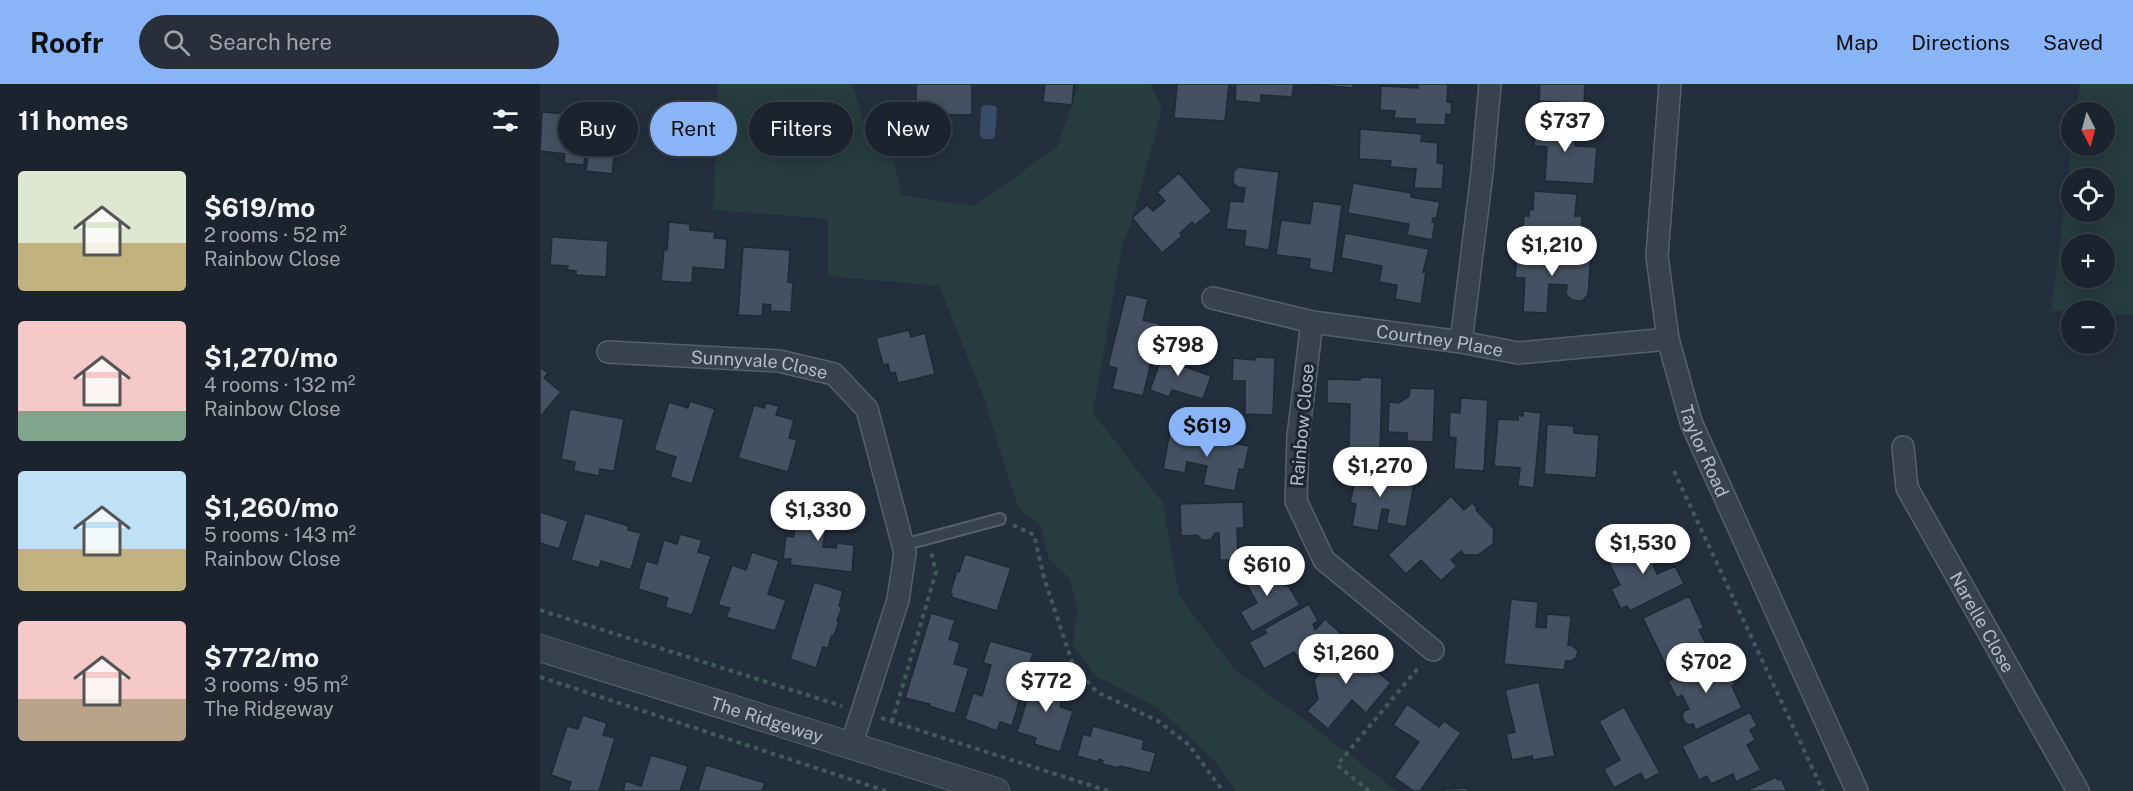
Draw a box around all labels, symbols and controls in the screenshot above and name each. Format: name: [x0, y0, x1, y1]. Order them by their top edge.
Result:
search box: [139, 15, 559, 69]
text: Roofr: [30, 26, 103, 59]
icon: search: [160, 26, 193, 59]
text: Search here: [208, 29, 332, 55]
text: Map: [1836, 30, 1878, 55]
text: Directions: [1911, 30, 2010, 55]
text: Saved: [2043, 30, 2103, 55]
chip: Buy: [558, 102, 638, 156]
chip: Rent: [650, 102, 737, 156]
chip: Filters: [749, 102, 853, 156]
chip: New: [865, 102, 951, 156]
pin: $737: [1529, 102, 1601, 153]
north arrow: [2061, 102, 2115, 156]
map controls: [2061, 102, 2115, 354]
icon: filters: [489, 104, 522, 137]
text: 11 homes: [18, 105, 128, 136]
text: $737: [1539, 109, 1591, 133]
button: locate: [2061, 168, 2115, 222]
text: $619/mo: [204, 192, 315, 223]
icon: home: [66, 195, 138, 267]
text: 2 rooms · 52 m²: [204, 223, 347, 247]
pin: $1,210: [1503, 226, 1601, 277]
text: $1,210: [1521, 233, 1583, 257]
button: +: [2061, 234, 2115, 288]
text: Rainbow Close: [204, 247, 341, 271]
button: −: [2061, 300, 2115, 354]
street label: Courtney Place: [1375, 320, 1505, 360]
pin: $798: [1142, 326, 1214, 377]
text: $798: [1152, 333, 1204, 357]
text: $1,270/mo: [204, 342, 338, 373]
icon: home: [66, 345, 138, 417]
street label: Sunnyvale Close: [690, 346, 830, 383]
street label: Rainbow Close: [1286, 363, 1318, 487]
text: 4 rooms · 132 m²: [204, 373, 355, 397]
text: Rainbow Close: [204, 397, 341, 421]
street label: Taylor Road: [1676, 402, 1734, 500]
pin: $619: [1171, 407, 1243, 458]
text: $619: [1183, 414, 1231, 438]
pin: $1,270: [1331, 447, 1429, 498]
text: $1,270: [1347, 454, 1413, 478]
pin: $1,330: [769, 491, 867, 542]
text: $1,260/mo: [204, 492, 339, 523]
icon: home: [66, 495, 138, 567]
text: $1,330: [784, 498, 852, 522]
text: 5 rooms · 143 m²: [204, 523, 356, 547]
pin: $1,530: [1594, 524, 1692, 575]
text: $1,530: [1609, 531, 1677, 555]
pin: $610: [1231, 546, 1303, 597]
text: Rainbow Close: [204, 547, 341, 571]
text: $610: [1243, 553, 1291, 577]
street label: Narelle Close: [1946, 568, 2019, 676]
pin: $1,260: [1297, 634, 1395, 685]
text: $1,260: [1313, 641, 1379, 665]
text: $772/mo: [204, 642, 319, 673]
pin: $702: [1670, 643, 1742, 694]
icon: home: [66, 645, 138, 717]
text: $702: [1680, 650, 1732, 674]
pin: $772: [1010, 662, 1082, 713]
text: $772: [1020, 669, 1072, 693]
text: 3 rooms · 95 m²: [204, 673, 348, 697]
street label: The Ridgeway: [708, 692, 826, 747]
text: The Ridgeway: [204, 697, 334, 721]

